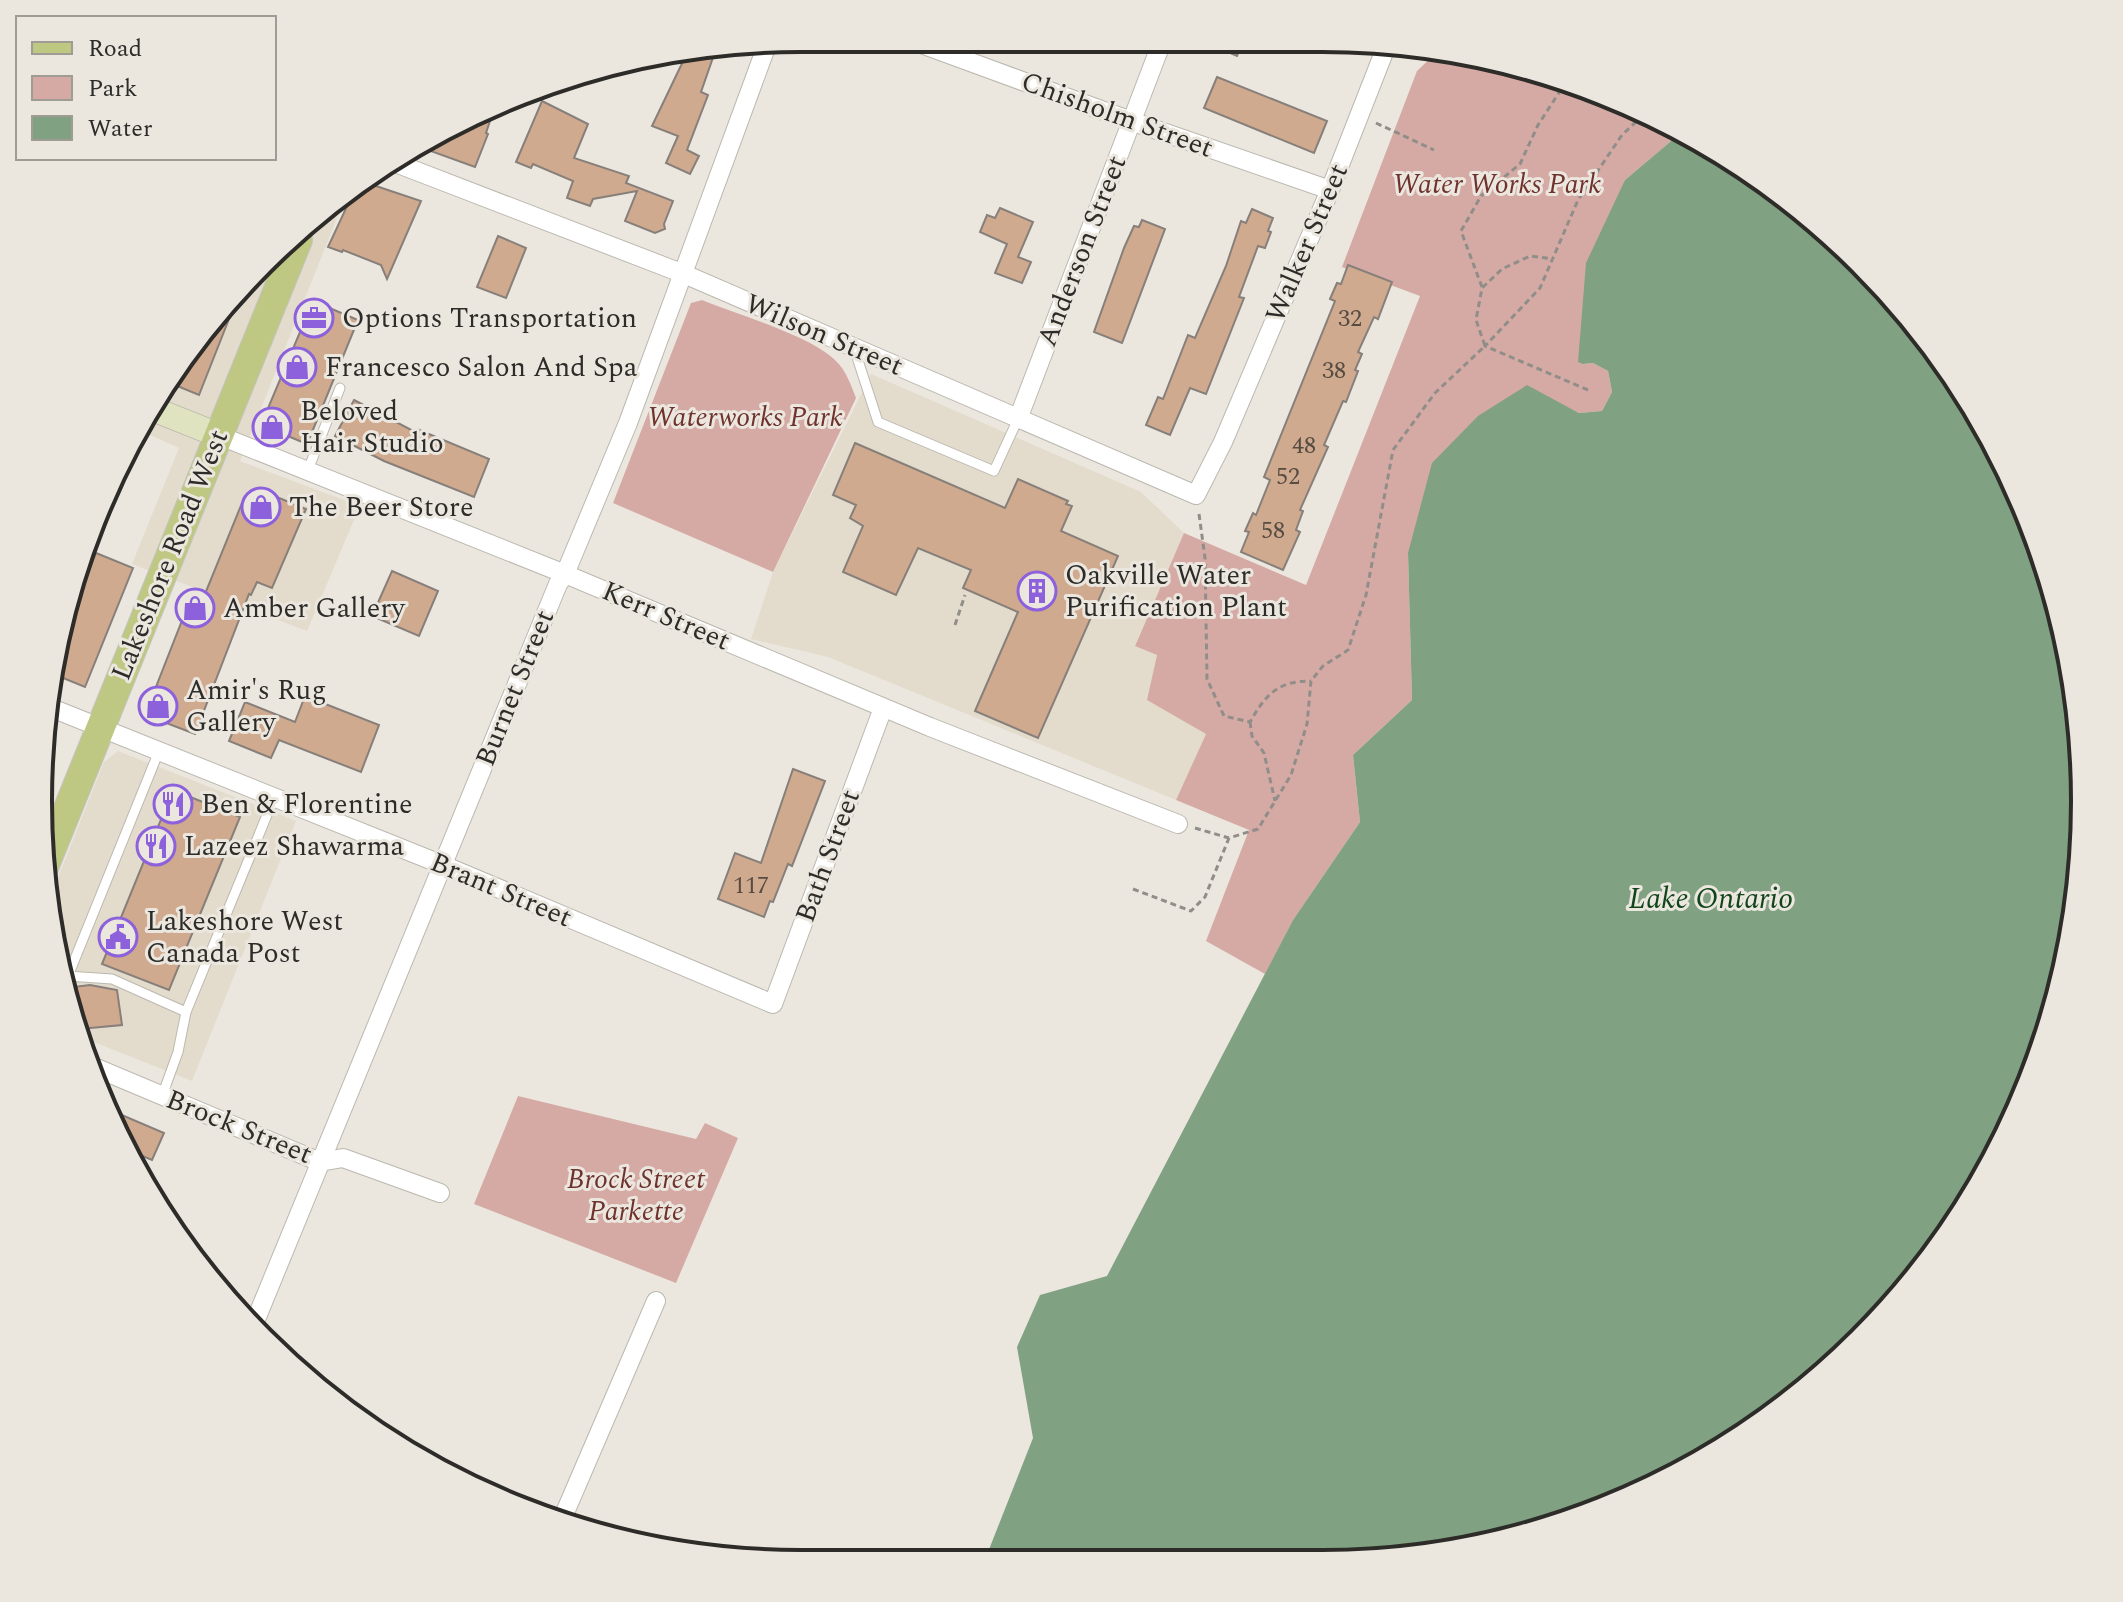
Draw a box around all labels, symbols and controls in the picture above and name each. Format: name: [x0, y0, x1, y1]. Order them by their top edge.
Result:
legend: [16, 16, 276, 160]
text: Road: [88, 31, 142, 67]
street label: Chisholm Street: [1015, 60, 1219, 170]
text: Park: [88, 71, 138, 107]
text: Water: [88, 111, 152, 147]
street label: Anderson Street: [1026, 149, 1138, 353]
street label: Walker Street: [1254, 157, 1360, 329]
park label: Water Works Park: [1393, 163, 1601, 206]
street label: Wilson Street: [738, 282, 910, 388]
office icon: Options Transportation: [293, 297, 335, 339]
place label: Options Transportation: [342, 297, 637, 340]
house number: 32: [1338, 301, 1362, 337]
shop icon: Francesco Salon And Spa: [276, 346, 318, 388]
place label: Francesco Salon And Spa: [325, 346, 638, 389]
house number: 38: [1322, 353, 1346, 389]
place label: Beloved Hair Studio: [300, 390, 444, 465]
park label: Waterworks Park: [647, 396, 843, 439]
shop icon: Beloved Hair Studio: [251, 406, 293, 448]
street label: Lakeshore Road West: [100, 423, 240, 687]
house number: 48: [1292, 428, 1316, 464]
house number: 52: [1276, 459, 1300, 495]
shop icon: The Beer Store: [240, 486, 282, 528]
place label: The Beer Store: [289, 486, 474, 529]
house number: 58: [1261, 513, 1285, 549]
place label: Oakville Water Purification Plant: [1065, 554, 1287, 629]
street label: Kerr Street: [595, 570, 737, 662]
building icon: Oakville Water Purification Plant: [1016, 570, 1058, 612]
shop icon: Amber Gallery: [174, 587, 216, 629]
place label: Amber Gallery: [223, 587, 406, 630]
street label: Burnet Street: [464, 603, 566, 773]
place label: Amir's Rug Gallery: [186, 669, 326, 744]
shop icon: Amir's Rug Gallery: [137, 685, 179, 727]
restaurant icon: Ben & Florentine: [152, 783, 194, 825]
place label: Ben & Florentine: [201, 783, 413, 826]
street label: Bath Street: [784, 783, 872, 929]
restaurant icon: Lazeez Shawarma: [135, 825, 177, 867]
place label: Lazeez Shawarma: [184, 825, 404, 868]
street label: Brant Street: [423, 841, 579, 939]
house number: 117: [733, 868, 769, 904]
water label: Lake Ontario: [1629, 876, 1793, 922]
place label: Lakeshore West Canada Post: [146, 900, 343, 975]
public building icon: Lakeshore West Canada Post: [97, 916, 139, 958]
street label: Brock Street: [159, 1078, 319, 1176]
park label: Brock Street Parkette: [567, 1158, 706, 1233]

